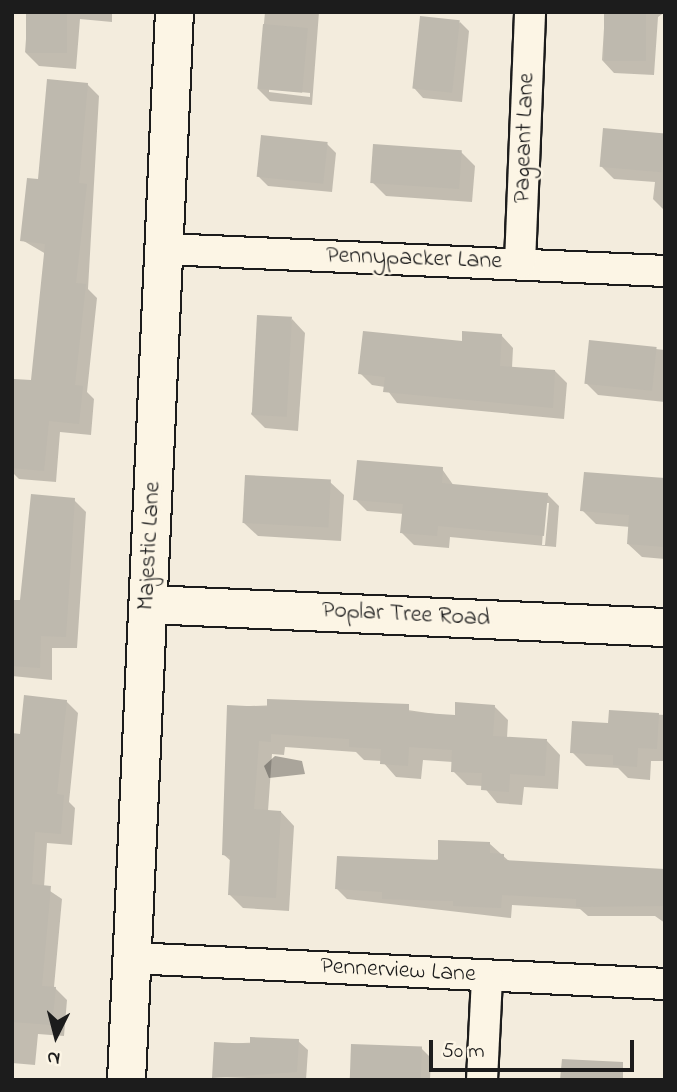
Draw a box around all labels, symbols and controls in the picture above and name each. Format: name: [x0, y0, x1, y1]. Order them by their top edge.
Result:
street label: Pageant Lane: [508, 72, 542, 204]
street label: Pennypacker Lane: [326, 242, 502, 276]
street label: Majestic Lane: [132, 481, 168, 611]
street label: Poplar Tree Road: [321, 596, 491, 634]
street label: Pennerview Lane: [320, 953, 476, 989]
north arrow: [21, 1001, 91, 1071]
scale bar: [432, 1026, 637, 1070]
text: 50 m: [442, 1037, 485, 1067]
text: N: [46, 1043, 62, 1071]

